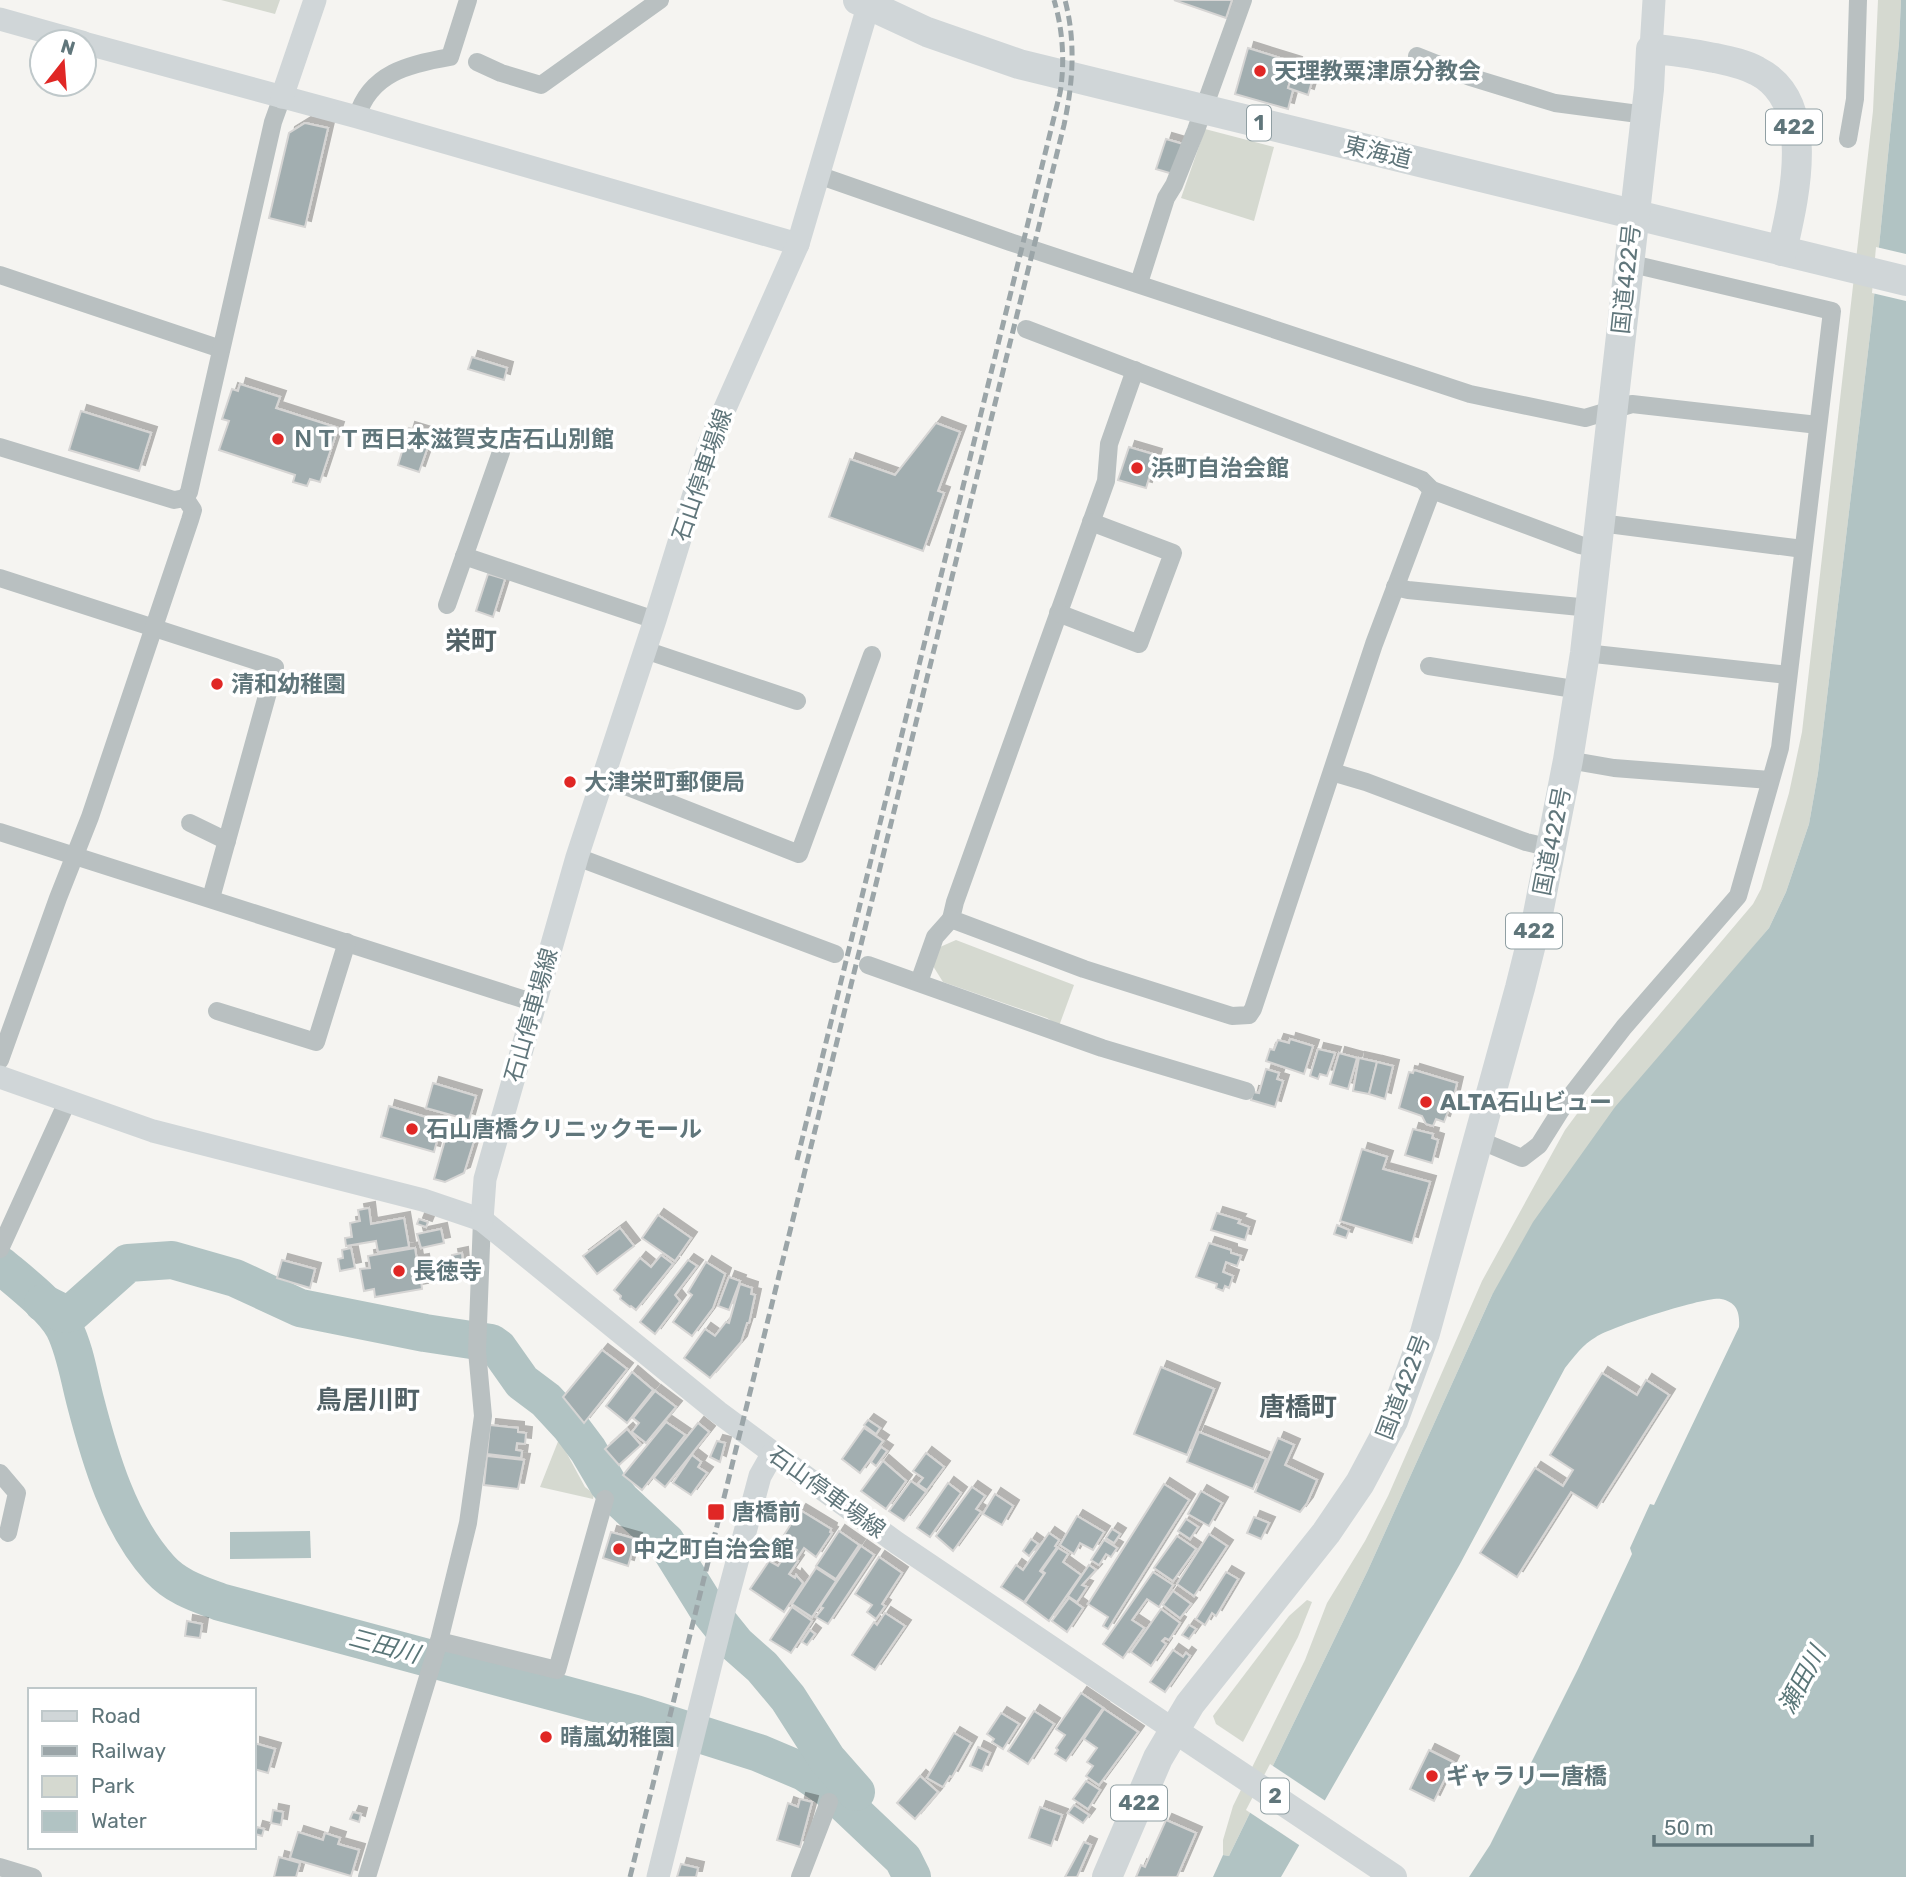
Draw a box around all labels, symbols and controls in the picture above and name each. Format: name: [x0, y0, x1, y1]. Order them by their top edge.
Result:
north arrow: [28, 28, 98, 98]
text: N: [58, 34, 78, 60]
place label: 天理教粟津原分教会: [1274, 57, 1481, 85]
marker: 天理教粟津原分教会: [1252, 63, 1268, 79]
road number: 1: [1247, 106, 1271, 140]
road number: 422: [1766, 110, 1822, 144]
street label: 東海道: [1341, 130, 1415, 174]
street label: 国道422号: [1606, 223, 1646, 335]
street label: 石山停車場線: [666, 405, 738, 545]
place label: ＮＴＴ西日本滋賀支店石山別館: [292, 425, 614, 453]
marker: ＮＴＴ西日本滋賀支店石山別館: [270, 431, 286, 447]
place label: 浜町自治会館: [1151, 454, 1289, 482]
marker: 浜町自治会館: [1129, 460, 1145, 476]
district label: 栄町: [445, 626, 497, 657]
place label: 清和幼稚園: [231, 670, 346, 698]
marker: 清和幼稚園: [209, 676, 225, 692]
place label: 大津栄町郵便局: [584, 768, 745, 796]
marker: 大津栄町郵便局: [562, 774, 578, 790]
street label: 国道422号: [1528, 784, 1576, 898]
road number: 422: [1506, 914, 1562, 948]
street label: 石山停車場線: [499, 945, 563, 1085]
place label: ALTA石山ビュー: [1440, 1088, 1612, 1116]
marker: ALTA石山ビュー: [1418, 1094, 1434, 1110]
place label: 石山唐橋クリニックモール: [426, 1115, 702, 1143]
marker: 石山唐橋クリニックモール: [404, 1121, 420, 1137]
place label: 長徳寺: [413, 1257, 482, 1285]
marker: 長徳寺: [391, 1263, 407, 1279]
street label: 国道422号: [1370, 1330, 1436, 1444]
district label: 鳥居川町: [316, 1385, 420, 1416]
district label: 唐橋町: [1259, 1392, 1337, 1423]
street label: 石山停車場線: [763, 1440, 891, 1544]
place label: 唐橋前: [732, 1498, 801, 1526]
marker: 唐橋前: [706, 1502, 726, 1522]
place label: 中之町自治会館: [633, 1535, 794, 1563]
marker: 中之町自治会館: [611, 1541, 627, 1557]
water label: 三田川: [346, 1623, 425, 1670]
water label: 瀬田川: [1773, 1639, 1833, 1718]
legend: [28, 1688, 256, 1849]
text: Road: [91, 1703, 141, 1728]
place label: 晴嵐幼稚園: [560, 1723, 675, 1751]
marker: 晴嵐幼稚園: [538, 1729, 554, 1745]
text: Railway: [91, 1738, 166, 1763]
place label: ギャラリー唐橋: [1446, 1762, 1607, 1790]
marker: ギャラリー唐橋: [1424, 1768, 1440, 1784]
text: Park: [91, 1773, 135, 1798]
road number: 2: [1261, 1778, 1289, 1814]
road number: 422: [1111, 1786, 1167, 1820]
scale bar: [1654, 1804, 1812, 1848]
text: Water: [91, 1808, 147, 1833]
text: 50 m: [1664, 1815, 1714, 1840]

